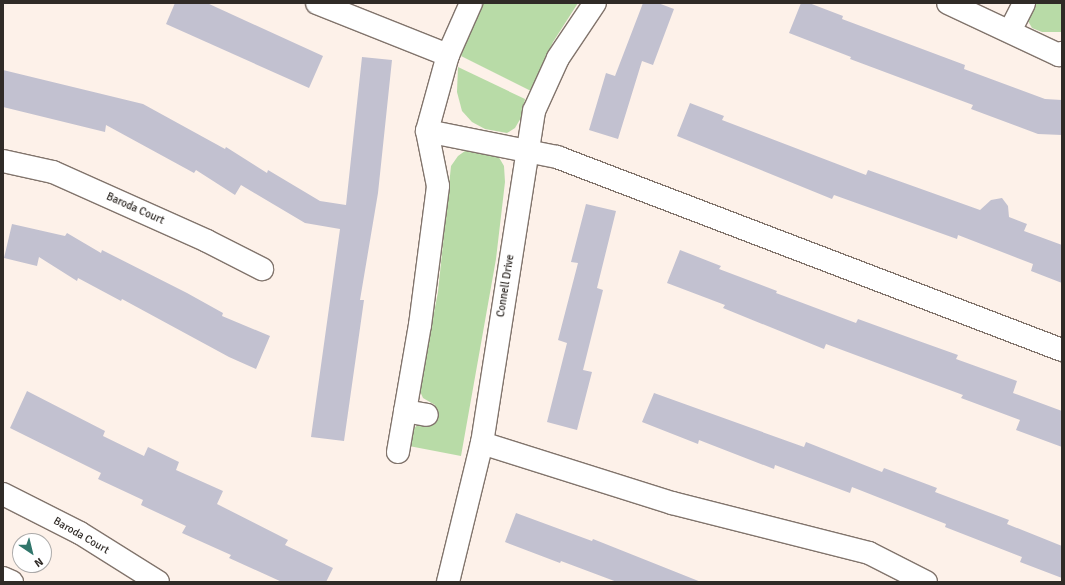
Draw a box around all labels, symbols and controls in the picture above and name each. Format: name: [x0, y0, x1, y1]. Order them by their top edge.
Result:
street label: Baroda Court: [104, 190, 166, 228]
street label: Connell Drive: [495, 254, 517, 318]
street label: Baroda Court: [51, 515, 111, 557]
north arrow: [12, 533, 52, 573]
text: N: [32, 555, 45, 570]

